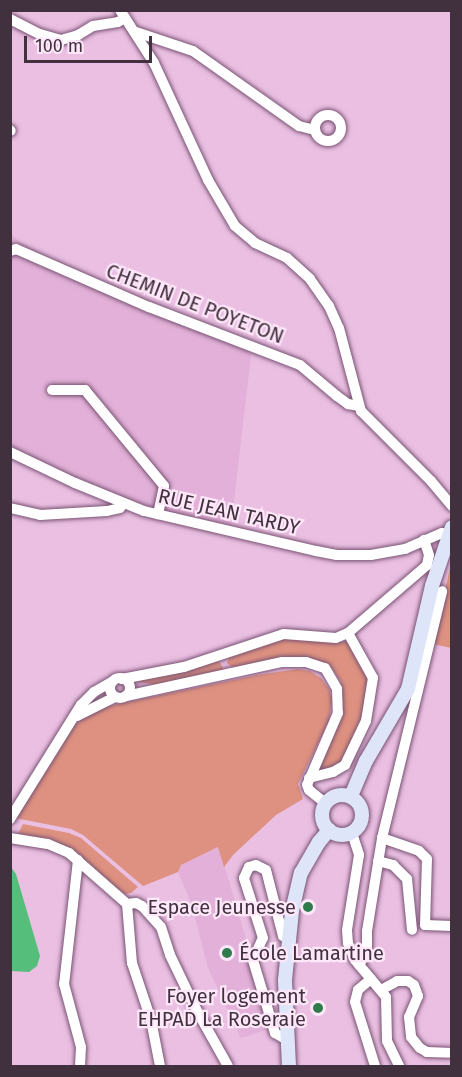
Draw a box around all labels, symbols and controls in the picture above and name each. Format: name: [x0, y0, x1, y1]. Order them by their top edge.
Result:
scale bar: [27, 24, 154, 62]
text: 100 m: [35, 35, 83, 57]
street label: CHEMIN DE POYETON: [103, 259, 287, 349]
street label: RUE JEAN TARDY: [156, 484, 302, 540]
place label: Espace Jeunesse: [148, 895, 296, 919]
marker: Espace Jeunesse: [301, 900, 315, 914]
place label: École Lamartine: [239, 941, 384, 965]
marker: École Lamartine: [220, 946, 234, 960]
place label: Foyer logement EHPAD La Roseraie: [138, 984, 306, 1031]
marker: Foyer logement EHPAD La Roseraie: [311, 1001, 325, 1015]

